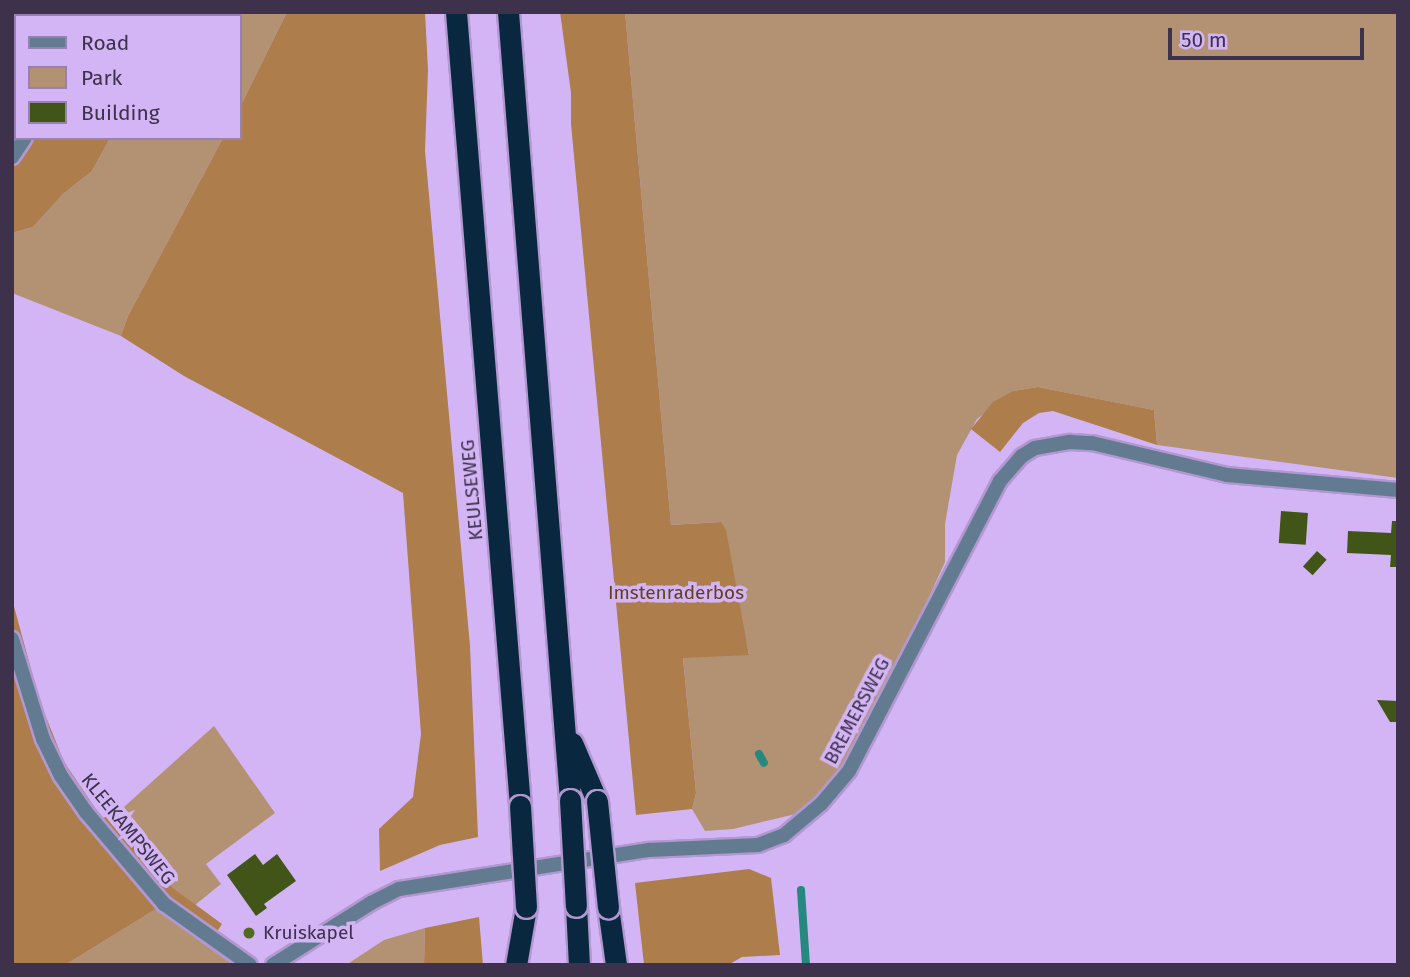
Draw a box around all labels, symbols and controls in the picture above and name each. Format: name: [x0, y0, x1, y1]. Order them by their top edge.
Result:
legend: [14, 14, 242, 140]
scale bar: [1172, 14, 1368, 58]
text: 50 m: [1181, 27, 1227, 53]
text: Road: [81, 30, 129, 56]
text: Park: [81, 65, 122, 91]
text: Building: [81, 100, 160, 126]
street label: KEULSEWEG: [456, 439, 488, 541]
park label: Imstenraderbos: [608, 582, 744, 604]
street label: BREMERSWEG: [819, 654, 895, 768]
street label: KLEEKAMPSWEG: [76, 769, 180, 889]
place label: Kruiskapel: [263, 922, 354, 944]
marker: Kruiskapel: [241, 925, 257, 941]

